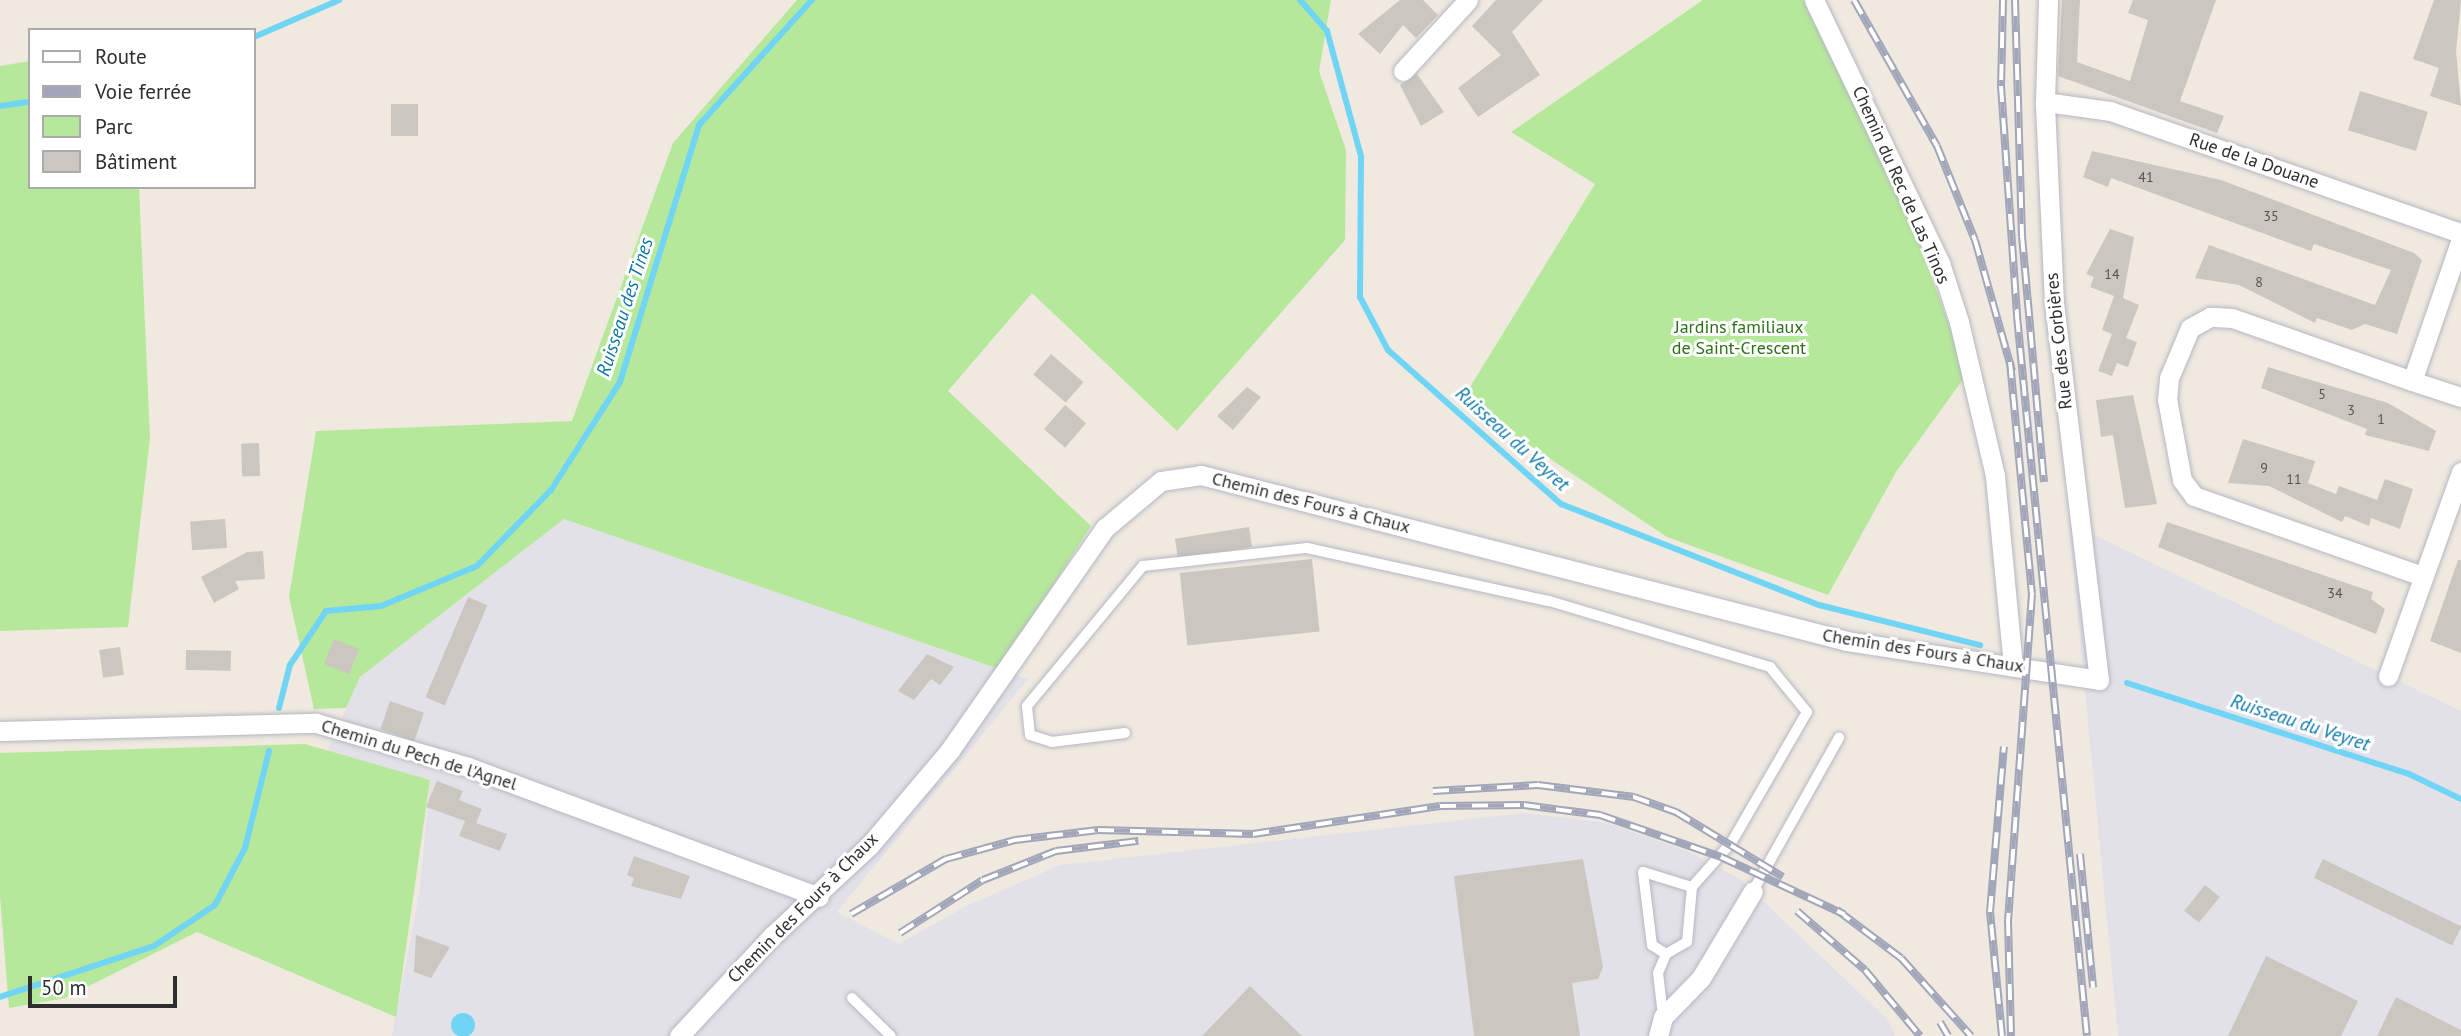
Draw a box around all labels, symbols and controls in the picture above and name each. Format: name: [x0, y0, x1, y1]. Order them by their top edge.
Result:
legend: [28, 28, 256, 189]
text: Route: [95, 43, 147, 70]
text: Voie ferrée: [95, 78, 191, 105]
street label: Chemin du Rec de Las Tinos: [1847, 82, 1955, 288]
text: Parc: [95, 113, 133, 140]
street label: Rue de la Douane: [2186, 129, 2322, 193]
text: Bâtiment: [95, 148, 177, 175]
house number: 41: [2138, 169, 2154, 185]
house number: 35: [2263, 208, 2279, 224]
water label: Ruisseau des Tines: [592, 235, 658, 379]
house number: 14: [2104, 266, 2120, 282]
street label: Rue des Corbières: [2041, 272, 2077, 410]
house number: 8: [2255, 274, 2263, 290]
park label: Jardins familiaux de Saint-Crescent: [1672, 317, 1806, 360]
water label: Ruisseau du Veyret: [1450, 382, 1574, 496]
house number: 5: [2318, 386, 2326, 402]
house number: 3: [2347, 402, 2355, 418]
house number: 1: [2377, 411, 2385, 427]
house number: 9: [2260, 460, 2268, 476]
street label: Chemin des Fours à Chaux: [1210, 468, 1412, 538]
house number: 11: [2286, 471, 2302, 487]
house number: 34: [2327, 585, 2343, 601]
street label: Chemin des Fours à Chaux: [1821, 624, 2025, 678]
water label: Ruisseau du Veyret: [2227, 690, 2373, 756]
street label: Chemin du Pech de l'Agnel: [319, 715, 519, 795]
street label: Chemin des Fours à Chaux: [723, 828, 883, 988]
scale bar: [32, 962, 180, 1006]
text: 50 m: [41, 974, 87, 1001]

